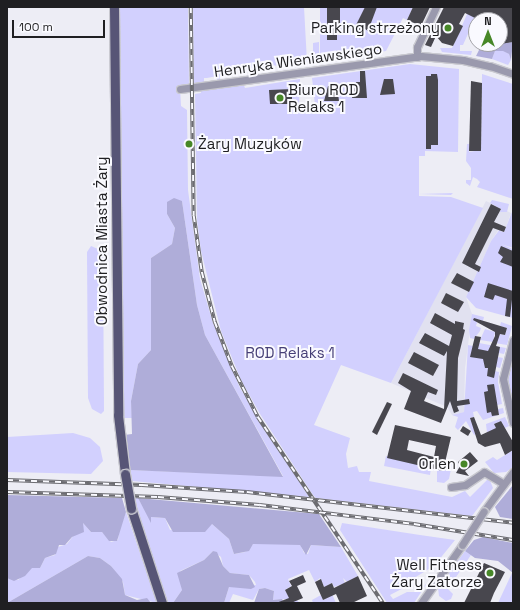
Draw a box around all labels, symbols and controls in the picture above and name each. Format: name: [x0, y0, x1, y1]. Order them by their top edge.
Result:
scale bar: [14, 12, 107, 38]
north arrow: [468, 12, 508, 52]
text: N: [484, 14, 492, 28]
text: 100 m: [19, 19, 53, 35]
place label: Parking strzeżony: [311, 19, 440, 37]
marker: Parking strzeżony: [443, 23, 453, 33]
street label: Henryka Wieniawskiego: [213, 39, 383, 81]
place label: Biuro ROD Relaks 1: [288, 80, 358, 115]
marker: Biuro ROD Relaks 1: [275, 93, 285, 103]
place label: Żary Muzyków: [198, 135, 302, 153]
marker: Żary Muzyków: [183, 138, 195, 150]
street label: Obwodnica Miasta Żary: [93, 156, 111, 326]
park label: ROD Relaks 1: [245, 344, 335, 362]
place label: Orlen: [419, 455, 456, 473]
marker: Orlen: [459, 459, 469, 469]
place label: Well Fitness Żary Zatorze: [391, 555, 482, 590]
marker: Well Fitness Żary Zatorze: [485, 568, 495, 578]

